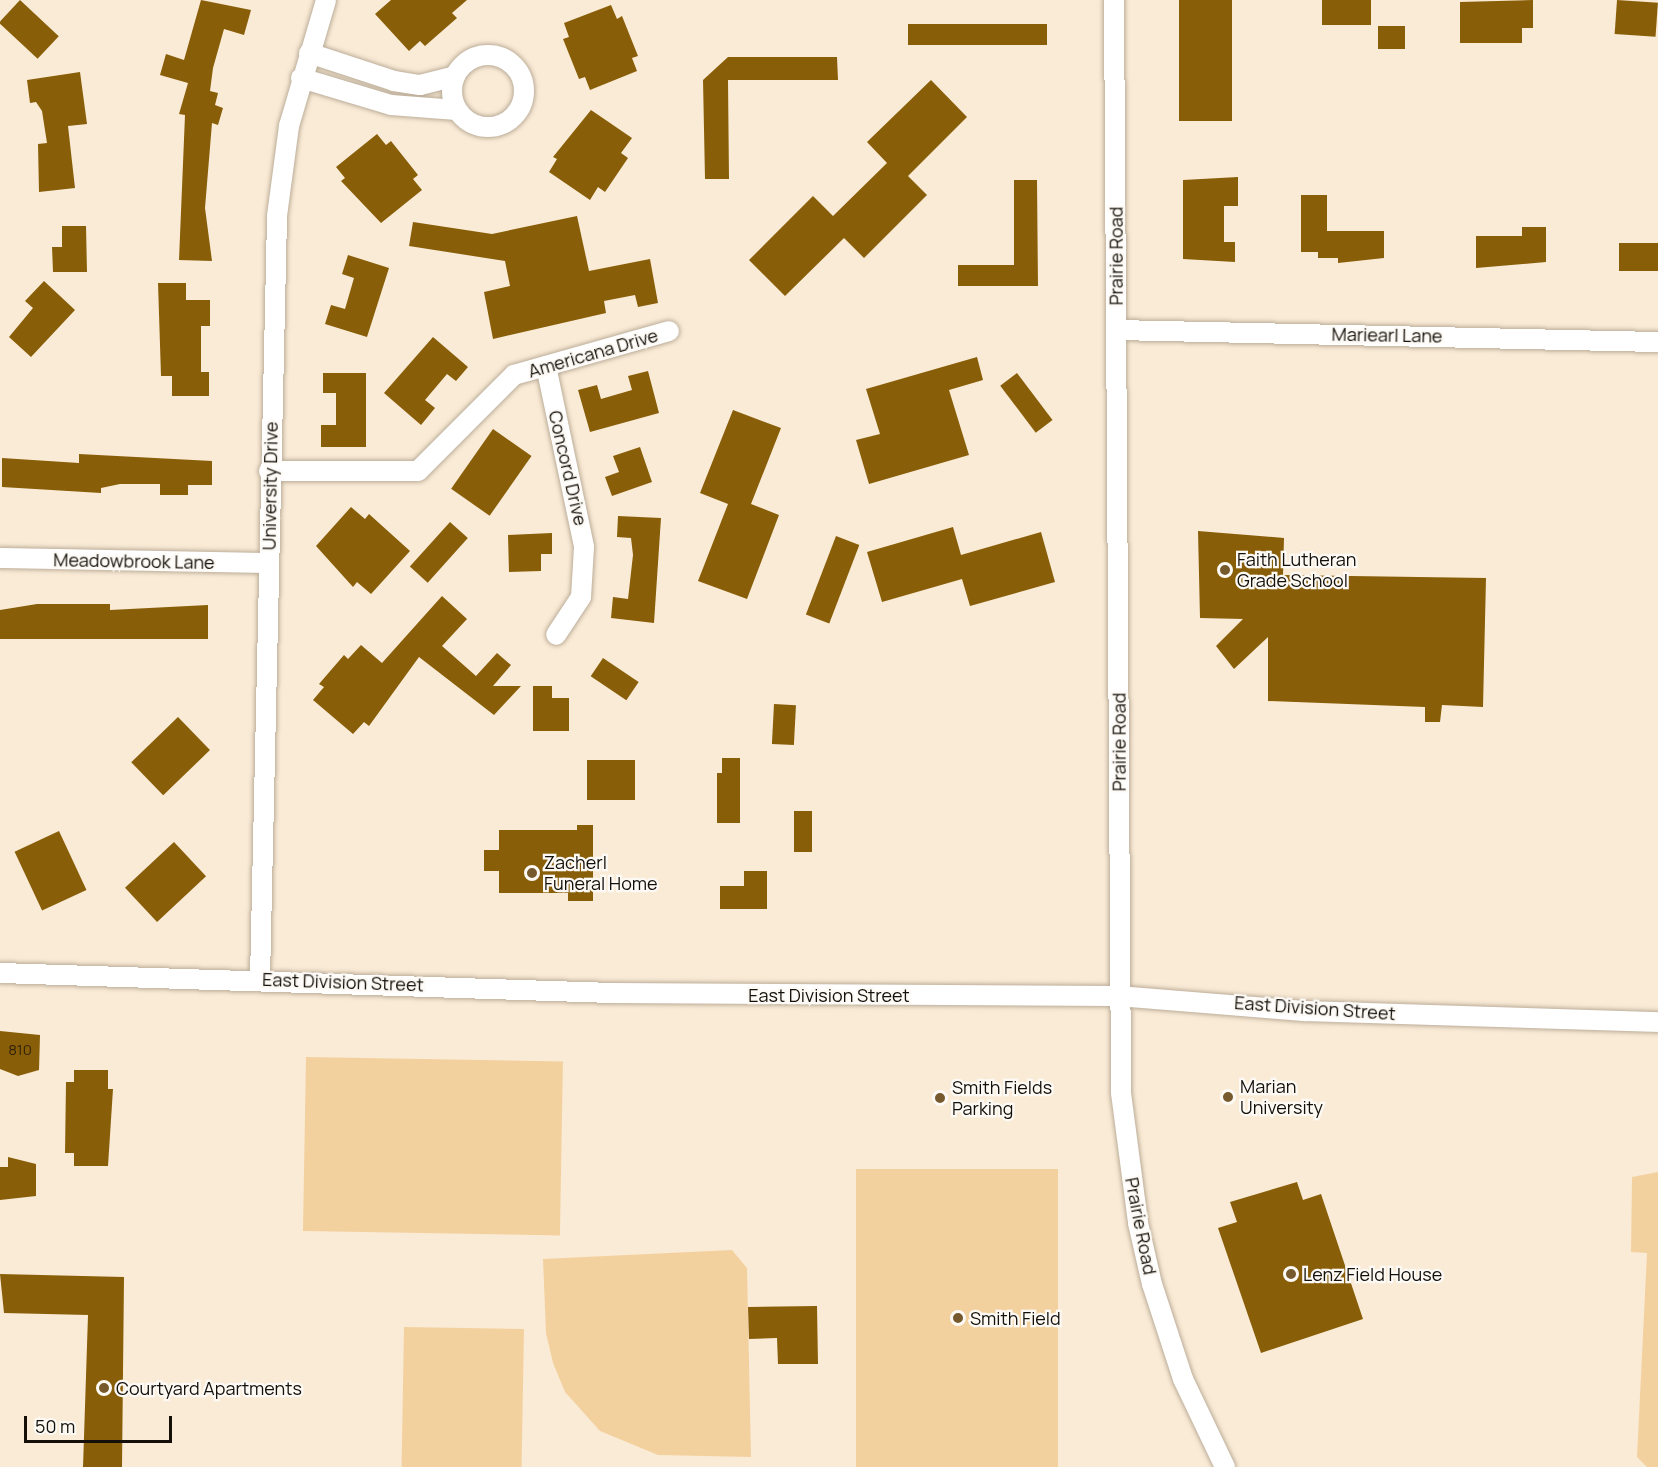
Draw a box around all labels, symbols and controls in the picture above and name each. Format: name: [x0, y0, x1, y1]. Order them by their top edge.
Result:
street label: Prairie Road: [1105, 207, 1127, 305]
street label: Mariearl Lane: [1331, 323, 1443, 347]
street label: Americana Drive: [526, 324, 660, 382]
street label: Concord Drive: [544, 408, 592, 528]
street label: University Drive: [258, 421, 282, 551]
street label: Meadowbrook Lane: [53, 549, 215, 573]
place label: Faith Lutheran Grade School: [1237, 549, 1357, 592]
marker: Faith Lutheran Grade School: [1218, 563, 1232, 577]
street label: Prairie Road: [1108, 693, 1130, 791]
place label: Zacherl Funeral Home: [544, 852, 658, 894]
marker: Zacherl Funeral Home: [525, 866, 539, 880]
street label: East Division Street: [262, 968, 424, 996]
street label: East Division Street: [748, 984, 910, 1006]
street label: East Division Street: [1234, 992, 1396, 1024]
house number: 810: [8, 1041, 32, 1059]
place label: Marian University: [1240, 1076, 1323, 1118]
place label: Smith Fields Parking: [952, 1077, 1052, 1120]
marker: Marian University: [1221, 1090, 1235, 1104]
marker: Smith Fields Parking: [933, 1091, 947, 1105]
street label: Prairie Road: [1121, 1176, 1161, 1276]
place label: Lenz Field House: [1303, 1263, 1442, 1285]
marker: Lenz Field House: [1284, 1267, 1298, 1281]
place label: Smith Field: [970, 1307, 1061, 1329]
marker: Smith Field: [951, 1311, 965, 1325]
place label: Courtyard Apartments: [116, 1377, 302, 1399]
marker: Courtyard Apartments: [97, 1381, 111, 1395]
scale bar: [27, 1404, 176, 1442]
text: 50 m: [35, 1414, 75, 1438]

